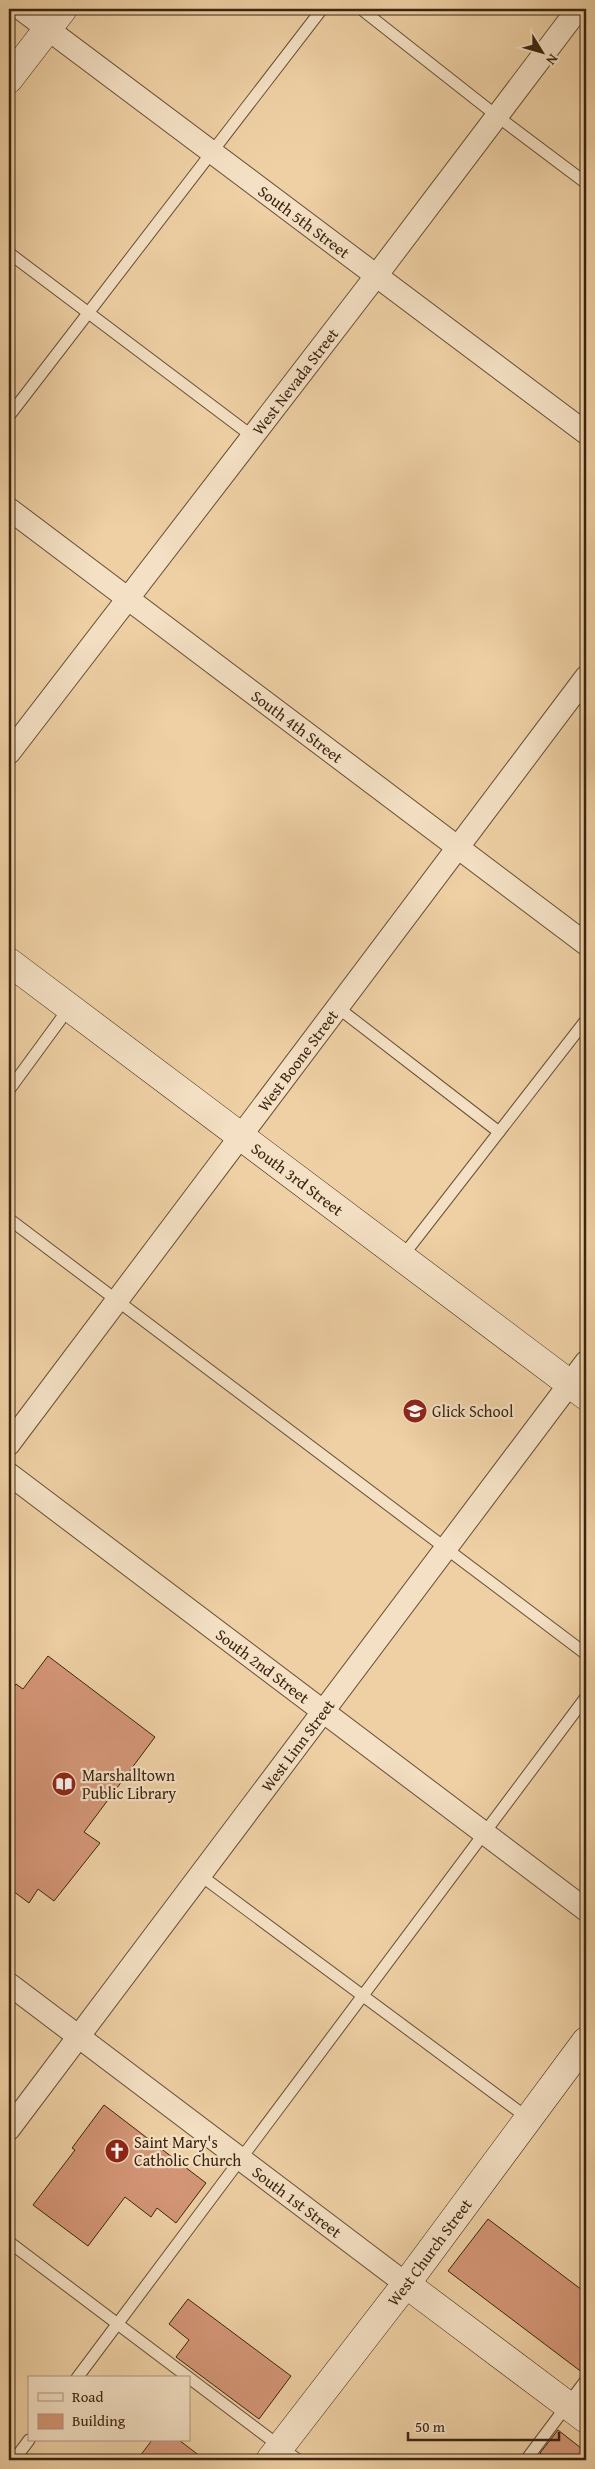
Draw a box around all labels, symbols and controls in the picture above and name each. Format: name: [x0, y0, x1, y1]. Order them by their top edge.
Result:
north arrow: [518, 28, 568, 78]
text: N: [541, 50, 563, 70]
street label: South 5th Street: [253, 179, 355, 264]
street label: West Nevada Street: [246, 322, 344, 440]
street label: South 4th Street: [246, 684, 348, 769]
street label: West Boone Street: [251, 1004, 344, 1116]
street label: South 3rd Street: [247, 1136, 349, 1222]
school or university icon: Glick School: [402, 1398, 428, 1424]
place label: Glick School: [432, 1399, 514, 1423]
street label: South 2nd Street: [211, 1622, 315, 1709]
street label: West Linn Street: [255, 1694, 341, 1797]
place label: Marshalltown Public Library: [82, 1763, 176, 1805]
library icon: Marshalltown Public Library: [51, 1771, 77, 1797]
place label: Saint Mary's Catholic Church: [134, 2130, 241, 2172]
church icon: Saint Mary's Catholic Church: [104, 2138, 130, 2164]
street label: South 1st Street: [247, 2160, 347, 2244]
street label: West Church Street: [381, 2193, 478, 2311]
legend: [28, 2376, 190, 2442]
text: Road: [72, 2386, 103, 2407]
scale bar: [408, 2409, 559, 2441]
text: Building: [72, 2410, 126, 2431]
text: 50 m: [415, 2416, 446, 2437]

